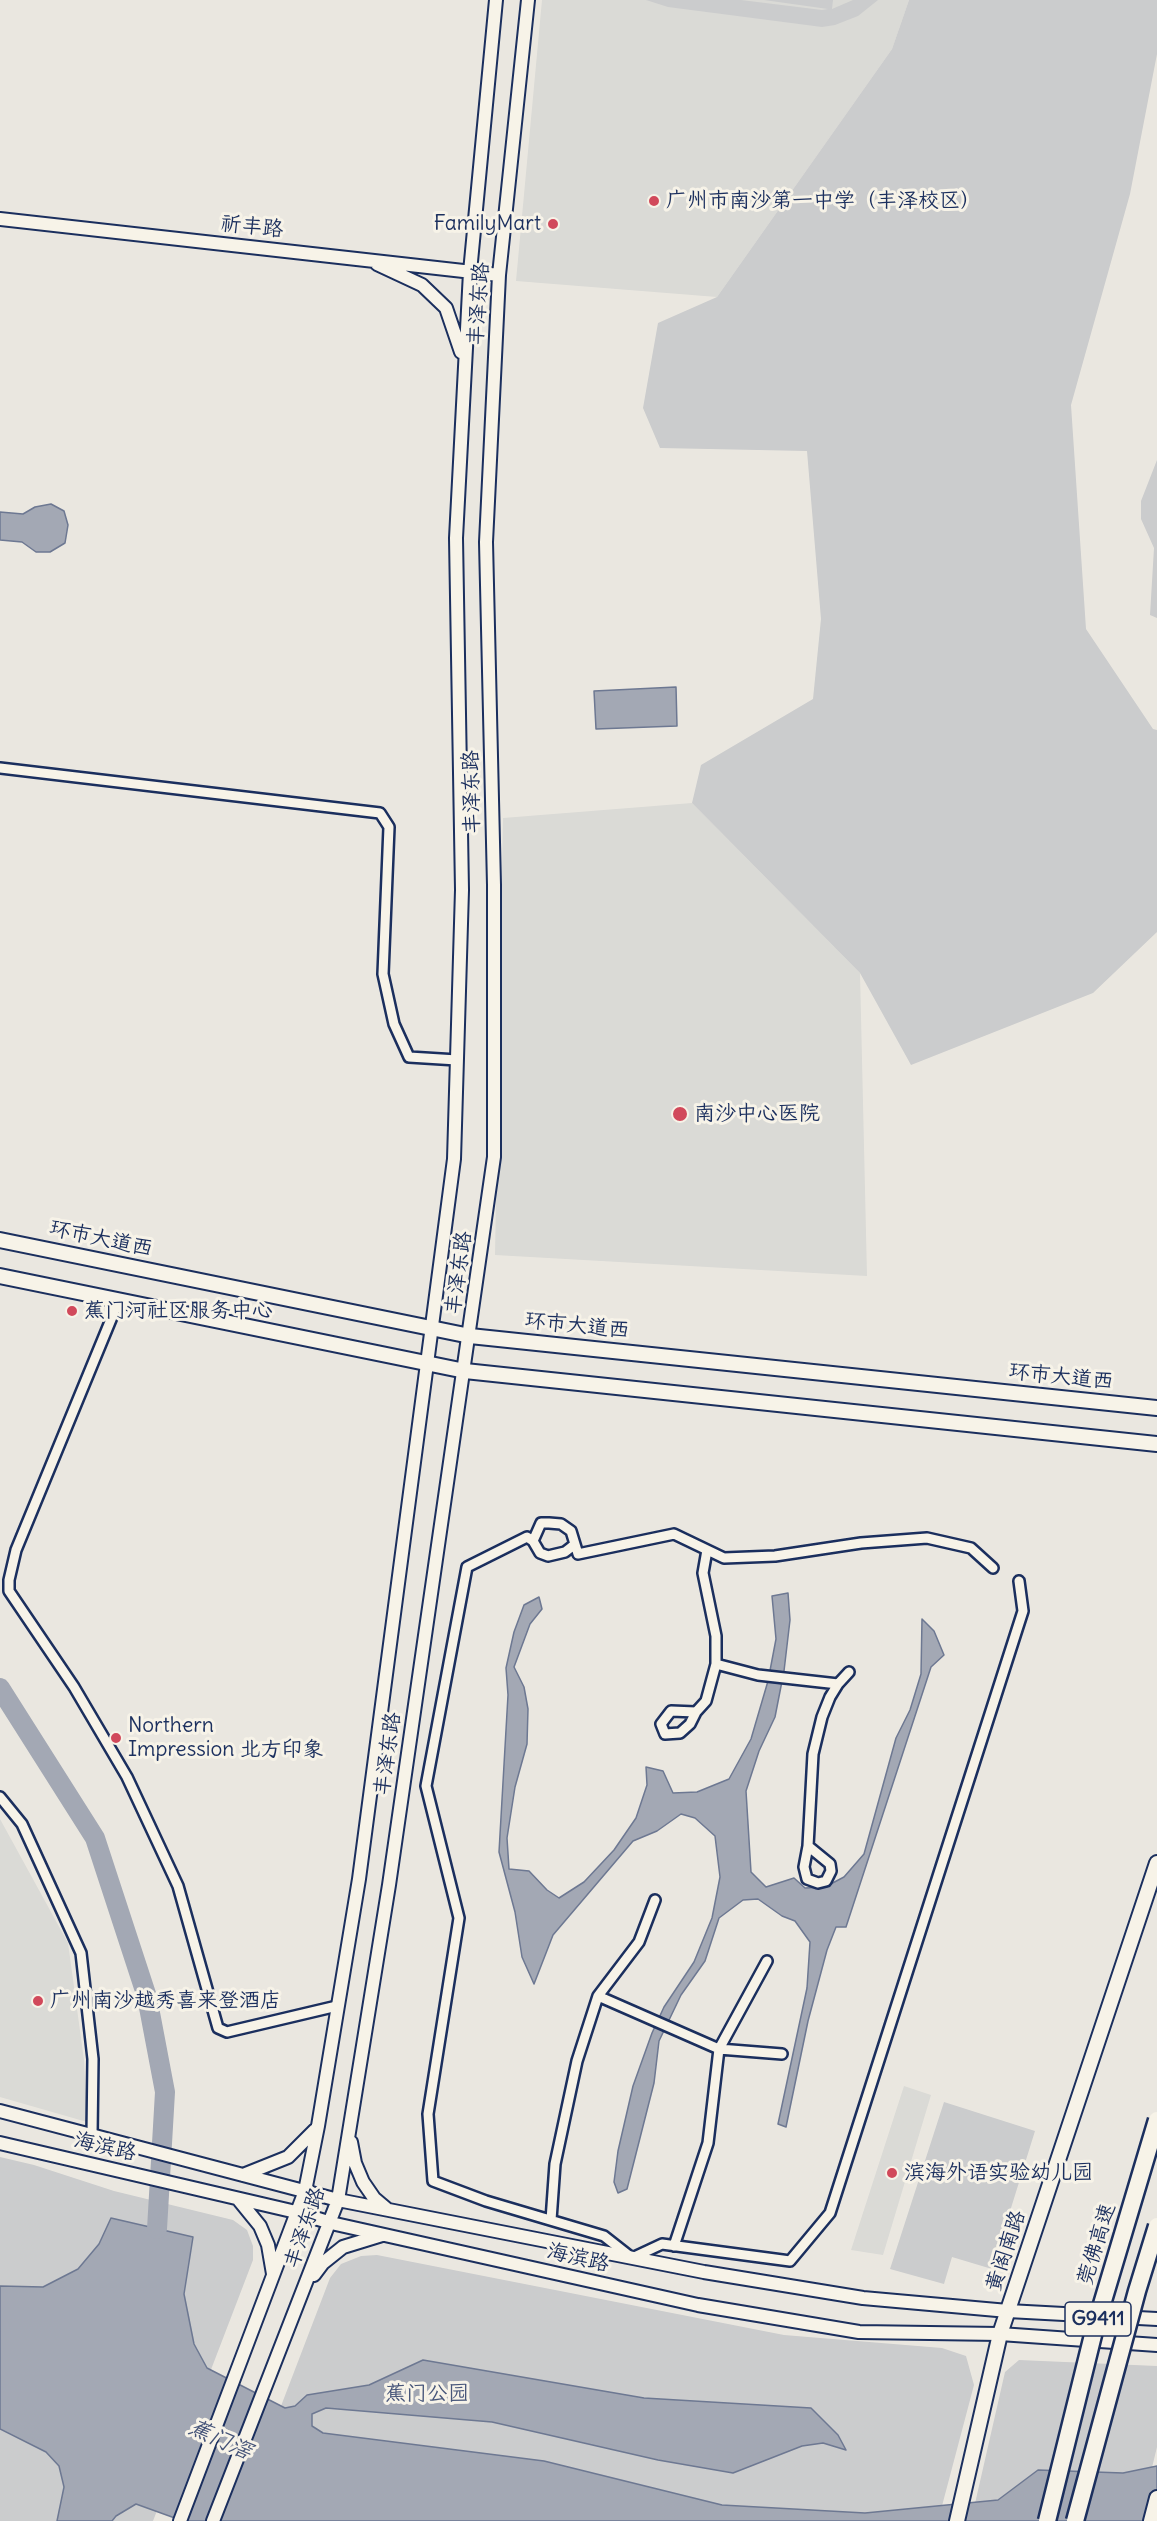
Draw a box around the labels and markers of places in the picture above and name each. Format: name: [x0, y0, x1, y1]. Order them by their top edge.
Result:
place label: 广州市南沙第一中学（丰泽校区）: [666, 188, 981, 214]
marker: 广州市南沙第一中学（丰泽校区）: [647, 194, 661, 208]
place label: FamilyMart: [434, 211, 541, 237]
marker: FamilyMart: [546, 217, 560, 231]
place label: 南沙中心医院: [694, 1101, 820, 1127]
marker: 南沙中心医院: [671, 1105, 689, 1123]
place label: 蕉门河社区服务中心: [84, 1298, 273, 1324]
marker: 蕉门河社区服务中心: [65, 1304, 79, 1318]
place label: Northern Impression 北方印象: [128, 1713, 323, 1763]
marker: Northern Impression 北方印象: [109, 1731, 123, 1745]
place label: 广州南沙越秀喜来登酒店: [50, 1988, 281, 2014]
marker: 广州南沙越秀喜来登酒店: [31, 1994, 45, 2008]
place label: 滨海外语实验幼儿园: [904, 2160, 1093, 2186]
marker: 滨海外语实验幼儿园: [885, 2166, 899, 2180]

